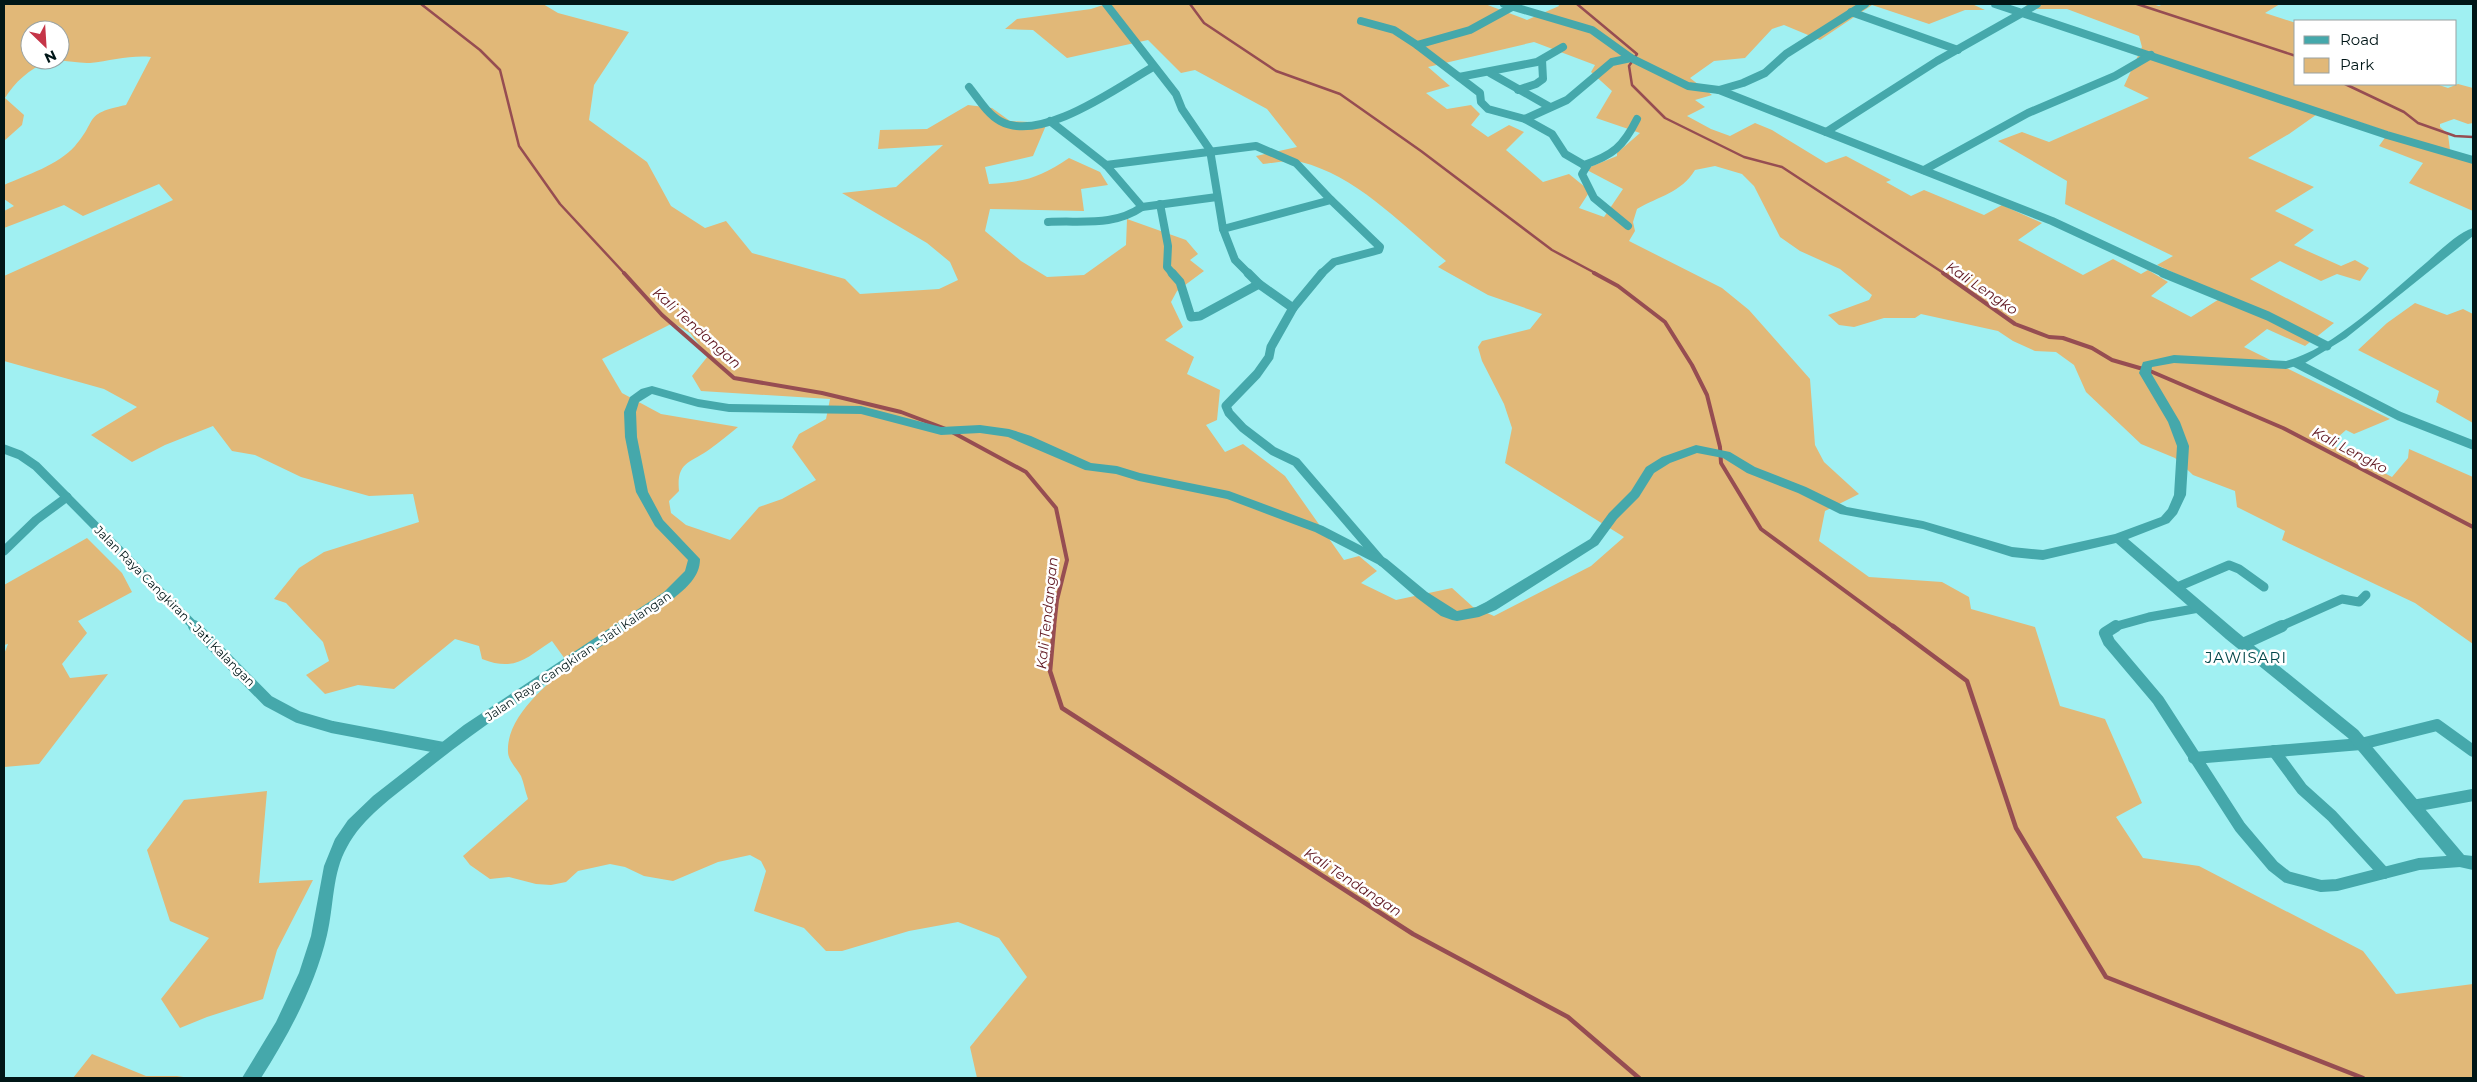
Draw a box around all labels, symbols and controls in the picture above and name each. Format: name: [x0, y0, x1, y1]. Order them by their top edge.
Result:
north arrow: [20, 20, 70, 70]
legend: [2294, 20, 2457, 85]
text: Road: [2340, 30, 2379, 49]
text: N: [42, 46, 59, 67]
text: Park: [2340, 55, 2374, 74]
water label: Kali Lengko: [1943, 257, 2022, 319]
water label: Kali Tendangan: [649, 284, 745, 372]
water label: Kali Lengko: [2309, 423, 2391, 477]
street label: Jalan Raya Cangkiran - Jati Kalangan: [91, 522, 258, 689]
water label: Kali Tendangan: [1032, 556, 1062, 670]
street label: Jalan Raya Cangkiran - Jati Kalangan: [481, 588, 674, 725]
district label: JAWISARI: [2204, 648, 2287, 667]
water label: Kali Tendangan: [1301, 844, 1405, 920]

